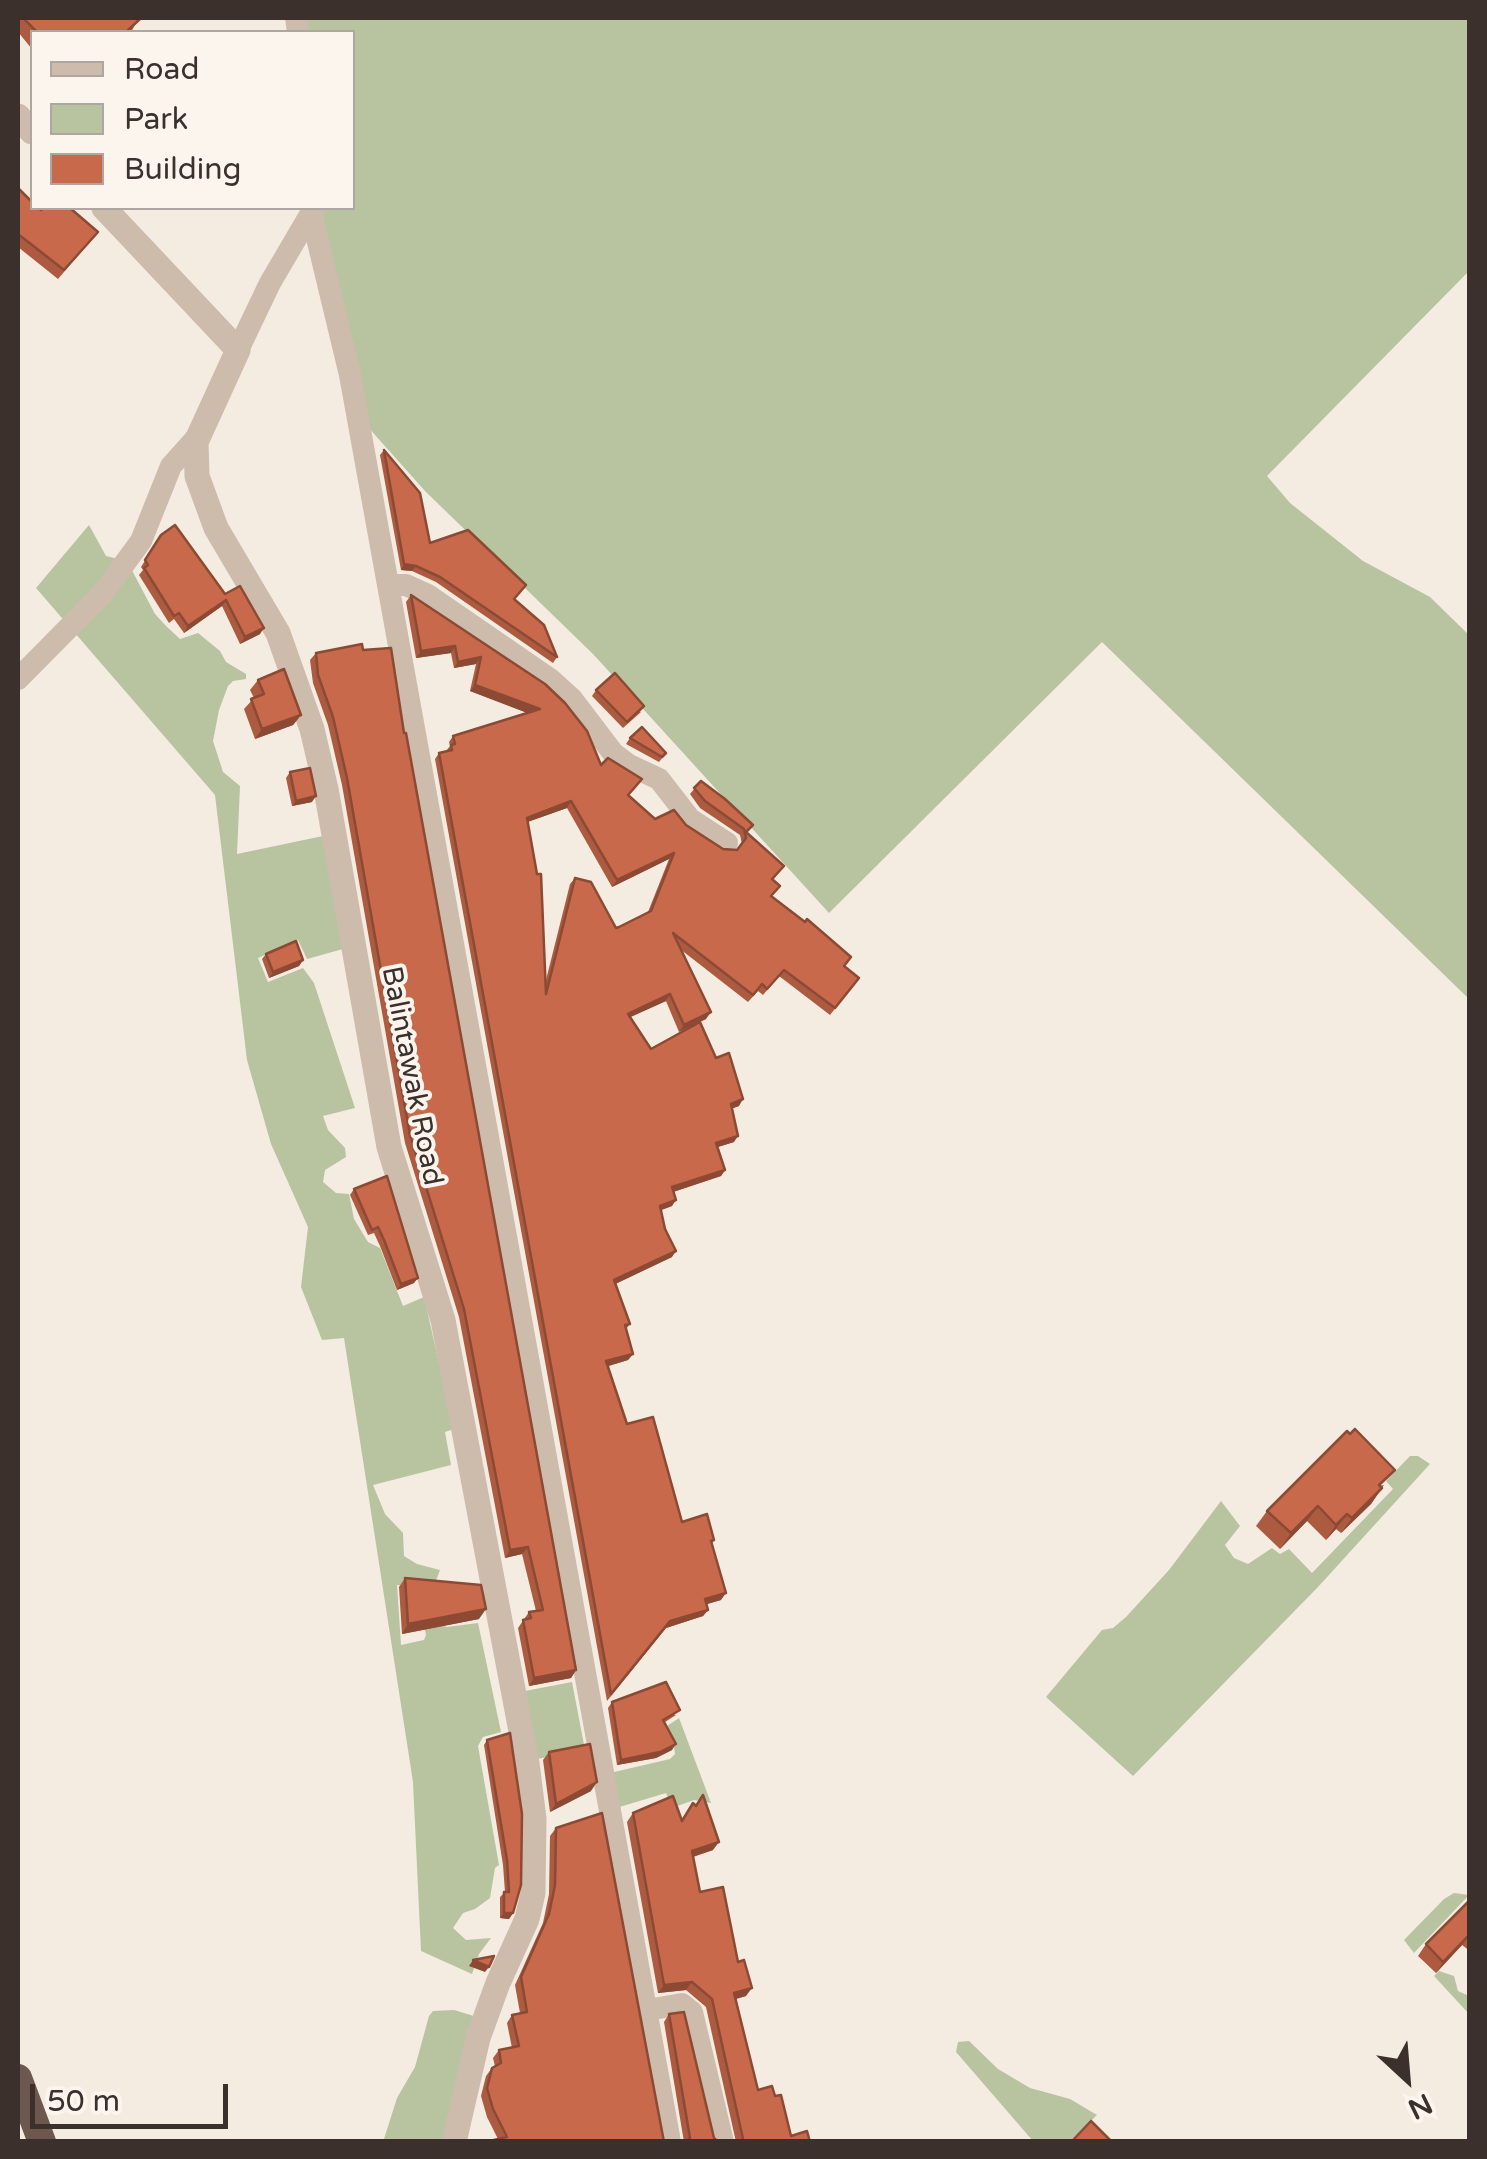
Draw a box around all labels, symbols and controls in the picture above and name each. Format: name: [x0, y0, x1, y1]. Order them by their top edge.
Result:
legend: [30, 30, 355, 210]
text: Road: [124, 51, 199, 88]
text: Park: [124, 101, 188, 138]
text: Building: [124, 151, 241, 188]
street label: Balintawak Road: [373, 964, 449, 1188]
north arrow: [1357, 2029, 1457, 2129]
scale bar: [35, 2064, 232, 2126]
text: 50 m: [47, 2083, 120, 2120]
text: N: [1403, 2086, 1438, 2126]

